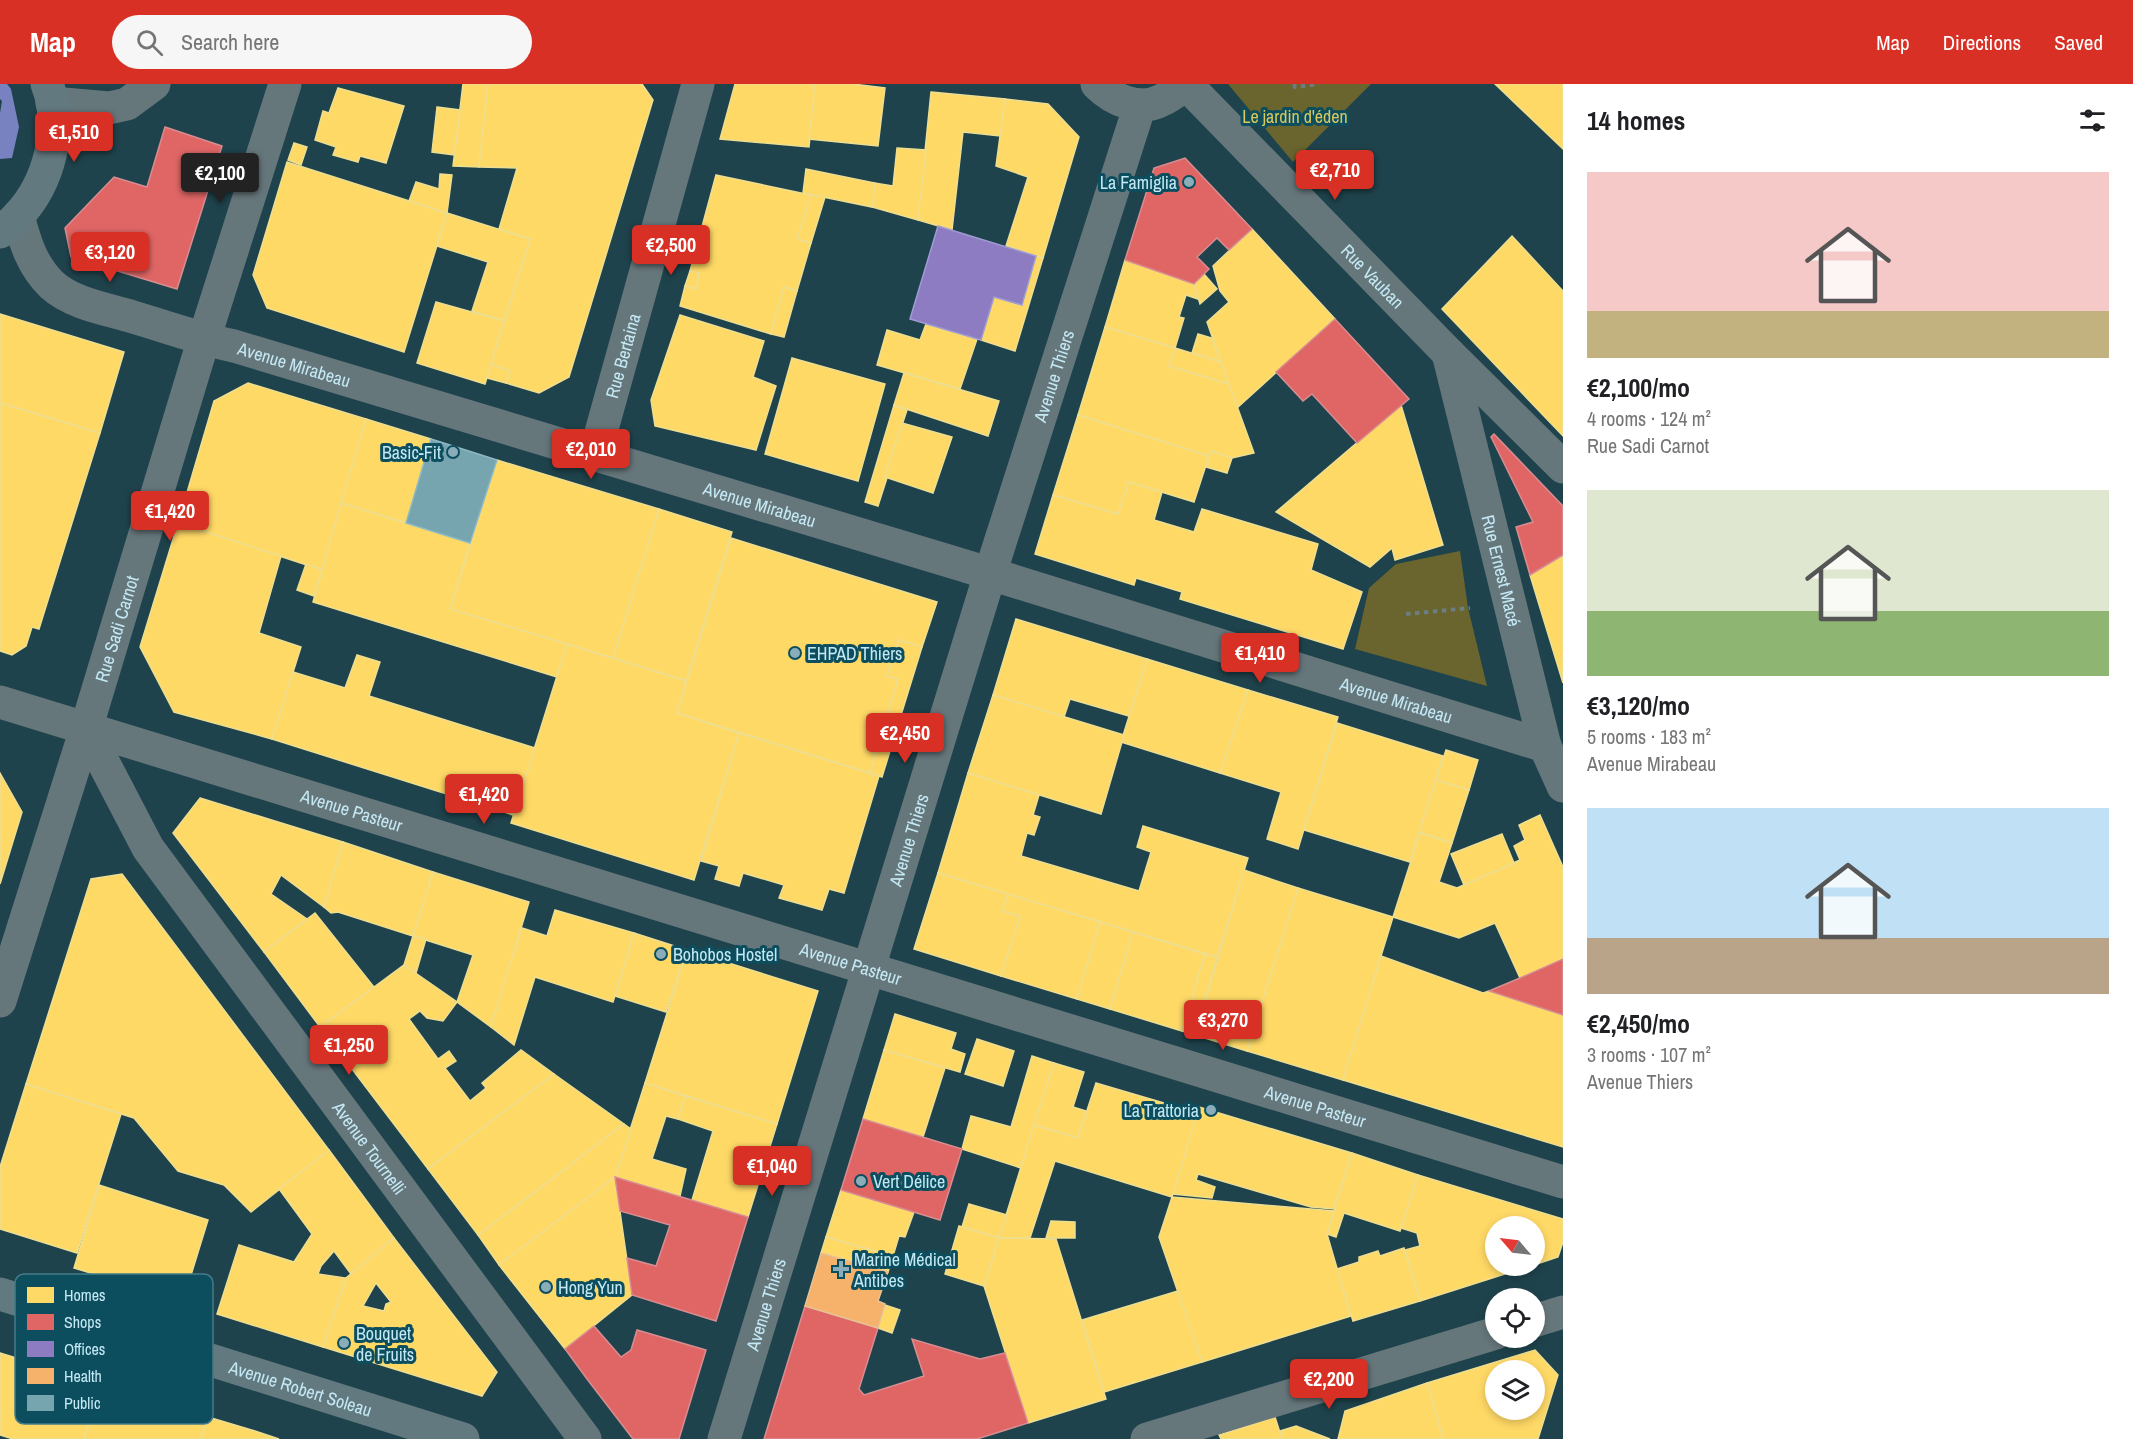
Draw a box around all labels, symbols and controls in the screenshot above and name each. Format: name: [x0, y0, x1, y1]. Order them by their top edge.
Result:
search box: [112, 15, 532, 69]
text: Map: [30, 23, 76, 61]
icon: search: [133, 26, 166, 59]
text: Search here: [181, 27, 279, 57]
text: Map: [1876, 28, 1910, 57]
text: Directions: [1943, 28, 2021, 57]
text: Saved: [2054, 28, 2103, 57]
text: 14 homes: [1587, 103, 1685, 138]
park label: Le jardin d'éden: [1242, 104, 1348, 129]
icon: filters: [2076, 104, 2109, 137]
pin: €1,510: [25, 112, 123, 163]
text: €1,510: [49, 118, 99, 145]
pin: €2,710: [1286, 150, 1384, 201]
pin: €2,100: [171, 153, 269, 204]
text: €2,710: [1310, 156, 1360, 183]
text: €2,100: [195, 159, 245, 186]
place label: La Famiglia: [1100, 170, 1177, 195]
marker: La Famiglia: [1182, 175, 1196, 189]
icon: home: [1794, 211, 1902, 319]
pin: €2,500: [622, 225, 720, 276]
text: €2,500: [646, 231, 696, 258]
pin: €3,120: [61, 232, 159, 283]
text: €3,120: [85, 238, 135, 265]
street label: Rue Vauban: [1336, 238, 1410, 314]
street label: Rue Bertaina: [599, 310, 646, 401]
street label: Avenue Thiers: [1027, 327, 1080, 426]
street label: Avenue Mirabeau: [234, 335, 354, 393]
text: €2,100/mo: [1587, 370, 1690, 405]
text: 4 rooms · 124 m²: [1587, 405, 1711, 432]
pin: €2,010: [542, 429, 640, 480]
text: Rue Sadi Carnot: [1587, 432, 1709, 459]
text: €2,010: [566, 435, 616, 462]
place label: Basic-Fit: [382, 440, 441, 465]
marker: Basic-Fit: [446, 445, 460, 459]
street label: Avenue Mirabeau: [699, 475, 819, 533]
pin: €1,420: [121, 491, 219, 542]
text: €1,420: [145, 497, 195, 524]
street label: Rue Ernest Macé: [1476, 512, 1527, 629]
icon: home: [1794, 529, 1902, 637]
street label: Rue Sadi Carnot: [88, 572, 144, 685]
pin: €1,410: [1211, 633, 1309, 684]
text: €1,410: [1235, 639, 1285, 666]
place label: EHPAD Thiers: [807, 641, 902, 666]
marker: EHPAD Thiers: [788, 646, 802, 660]
street label: Avenue Mirabeau: [1336, 670, 1456, 729]
text: €3,120/mo: [1587, 688, 1690, 723]
pin: €2,450: [856, 713, 954, 764]
text: €2,450: [880, 719, 930, 746]
text: 5 rooms · 183 m²: [1587, 723, 1711, 750]
text: Avenue Mirabeau: [1587, 750, 1716, 777]
pin: €1,420: [435, 774, 533, 825]
text: €1,420: [459, 780, 509, 807]
street label: Avenue Pasteur: [297, 782, 406, 837]
street label: Avenue Thiers: [882, 790, 934, 890]
icon: home: [1794, 847, 1902, 955]
street label: Avenue Pasteur: [796, 936, 905, 991]
place label: Bohobos Hostel: [673, 942, 777, 967]
marker: Bohobos Hostel: [654, 947, 668, 961]
pin: €3,270: [1174, 1000, 1272, 1051]
text: €3,270: [1198, 1006, 1248, 1033]
text: €2,450/mo: [1587, 1006, 1690, 1041]
pin: €1,250: [300, 1025, 398, 1076]
text: €1,250: [324, 1031, 374, 1058]
text: 3 rooms · 107 m²: [1587, 1041, 1711, 1068]
text: Avenue Thiers: [1587, 1068, 1693, 1095]
street label: Avenue Pasteur: [1261, 1078, 1369, 1133]
street label: Avenue Tournelli: [326, 1095, 412, 1199]
place label: La Trattoria: [1123, 1098, 1199, 1123]
marker: La Trattoria: [1204, 1103, 1218, 1117]
pin: €1,040: [723, 1146, 821, 1197]
text: €1,040: [747, 1152, 797, 1179]
place label: Vert Délice: [873, 1169, 945, 1194]
marker: Vert Délice: [854, 1174, 868, 1188]
north arrow: [1485, 1216, 1545, 1276]
map controls: [1485, 1216, 1545, 1420]
place label: Marine Médical Antibes: [853, 1247, 956, 1293]
street label: Avenue Thiers: [739, 1255, 791, 1355]
marker: Marine Médical Antibes: [832, 1260, 850, 1278]
legend: [15, 1274, 213, 1424]
place label: Hong Yun: [558, 1275, 623, 1300]
marker: Hong Yun: [539, 1280, 553, 1294]
text: Homes: [64, 1284, 106, 1306]
button: locate: [1485, 1288, 1545, 1348]
text: Shops: [64, 1311, 101, 1333]
place label: Bouquet de Fruits: [356, 1321, 414, 1367]
marker: Bouquet de Fruits: [337, 1336, 351, 1350]
text: Offices: [64, 1338, 105, 1360]
street label: Avenue Robert Soleau: [225, 1354, 375, 1422]
pin: €2,200: [1280, 1359, 1378, 1410]
button: layers: [1485, 1360, 1545, 1420]
text: Health: [64, 1365, 102, 1387]
text: €2,200: [1304, 1365, 1354, 1392]
text: Public: [64, 1392, 101, 1414]

